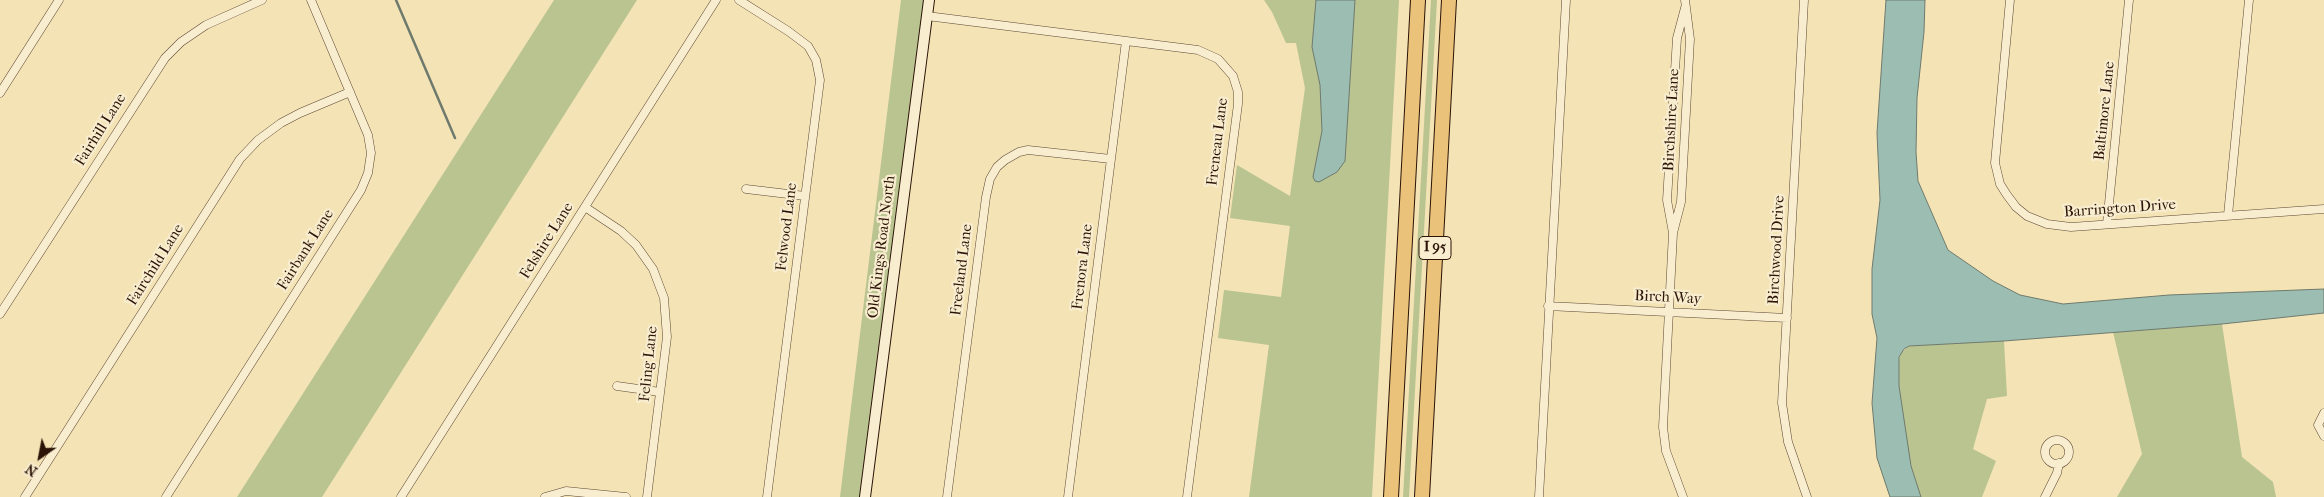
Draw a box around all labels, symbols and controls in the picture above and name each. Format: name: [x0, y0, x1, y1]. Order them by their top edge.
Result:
street label: Baltimore Lane: [2091, 61, 2119, 161]
street label: Birchshire Lane: [1660, 68, 1684, 172]
street label: Fairhill Lane: [72, 90, 130, 170]
street label: Freneau Lane: [1204, 97, 1232, 187]
street label: Old Kings Road North: [864, 175, 900, 319]
street label: Felwood Lane: [773, 182, 801, 272]
street label: Birchwood Drive: [1765, 195, 1789, 305]
street label: Barrington Drive: [2063, 196, 2177, 222]
street label: Felshire Lane: [516, 199, 578, 283]
street label: Fairbank Lane: [274, 206, 338, 294]
street label: Fairchild Lane: [124, 221, 188, 309]
street label: Freeland Lane: [947, 223, 977, 317]
street label: Frenora Lane: [1069, 223, 1097, 311]
road number: I 95: [1419, 237, 1451, 260]
street label: Birch Way: [1634, 287, 1702, 309]
street label: Feling Lane: [636, 325, 662, 403]
north arrow: [15, 432, 65, 482]
text: N: [22, 460, 41, 480]

